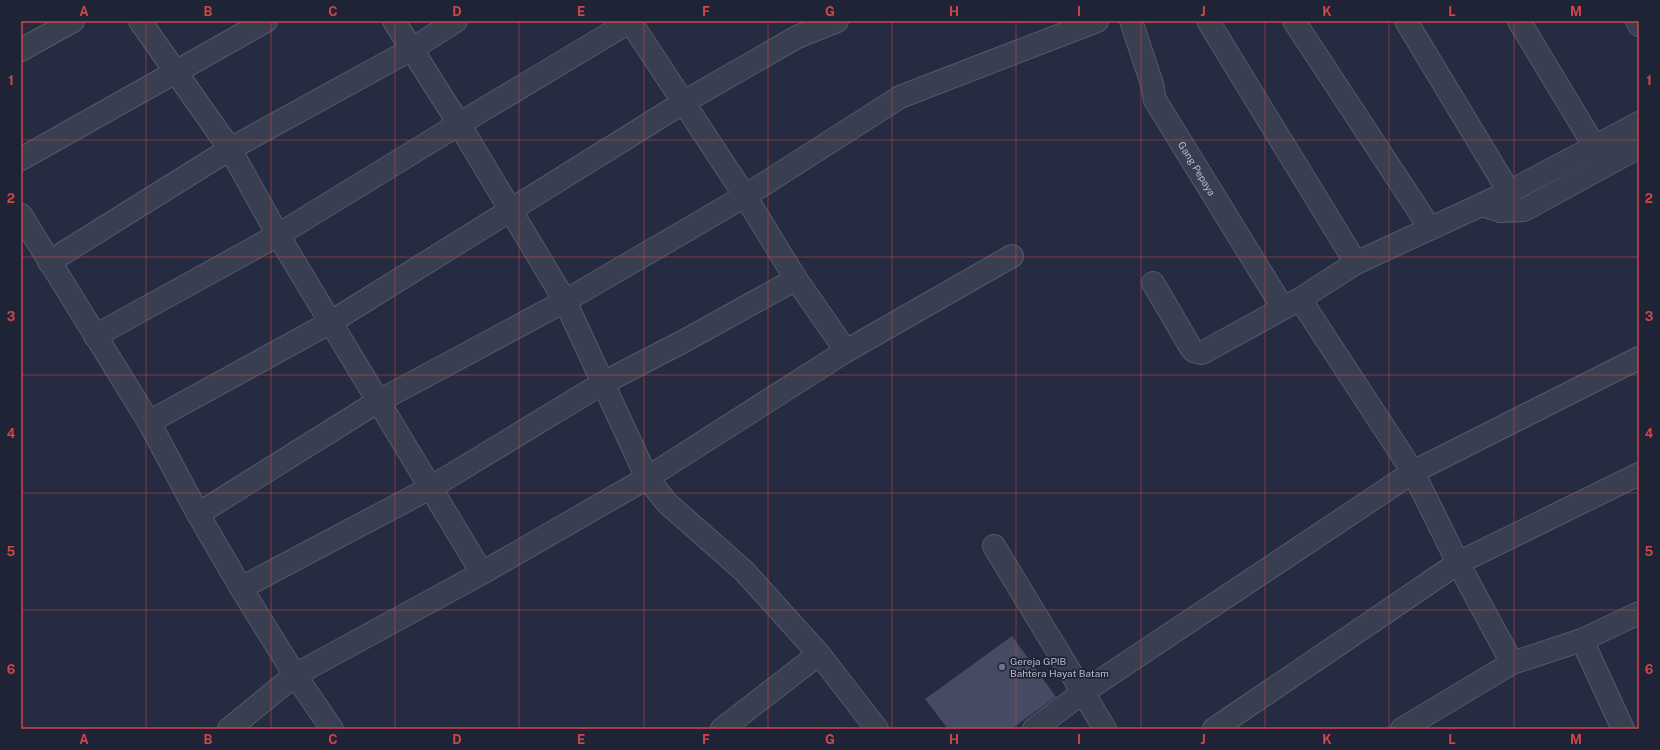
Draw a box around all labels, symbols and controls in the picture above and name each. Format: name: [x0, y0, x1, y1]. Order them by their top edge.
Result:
text: A: [79, 4, 89, 19]
text: B: [204, 4, 213, 19]
text: C: [328, 4, 338, 19]
text: D: [452, 4, 462, 19]
text: E: [577, 4, 585, 19]
text: F: [702, 4, 710, 19]
text: G: [825, 4, 835, 19]
text: H: [949, 4, 959, 19]
text: I: [1077, 4, 1081, 19]
text: J: [1200, 4, 1206, 19]
text: K: [1322, 4, 1332, 19]
text: L: [1448, 4, 1456, 19]
text: M: [1570, 4, 1582, 19]
text: 1: [8, 73, 14, 88]
text: 1: [1646, 73, 1652, 88]
street label: Gang Pepaya: [1176, 139, 1218, 198]
text: 2: [7, 191, 15, 206]
text: 2: [1645, 191, 1653, 206]
text: 3: [7, 309, 16, 324]
text: 3: [1645, 309, 1654, 324]
text: 4: [7, 426, 16, 441]
text: 4: [1645, 426, 1654, 441]
text: 5: [7, 544, 16, 559]
text: 5: [1645, 544, 1654, 559]
place label: Gereja GPIB Bahtera Hayat Batam: [1010, 655, 1109, 679]
text: 6: [7, 662, 16, 677]
marker: Gereja GPIB Bahtera Hayat Batam: [997, 662, 1007, 672]
text: 6: [1645, 662, 1654, 677]
text: A: [79, 732, 89, 747]
text: B: [204, 732, 213, 747]
text: C: [328, 732, 338, 747]
text: D: [452, 732, 462, 747]
text: E: [577, 732, 585, 747]
text: F: [702, 732, 710, 747]
text: G: [825, 732, 835, 747]
text: H: [949, 732, 959, 747]
text: I: [1077, 732, 1081, 747]
text: J: [1200, 732, 1206, 747]
text: K: [1322, 732, 1332, 747]
text: L: [1448, 732, 1456, 747]
text: M: [1570, 732, 1582, 747]

